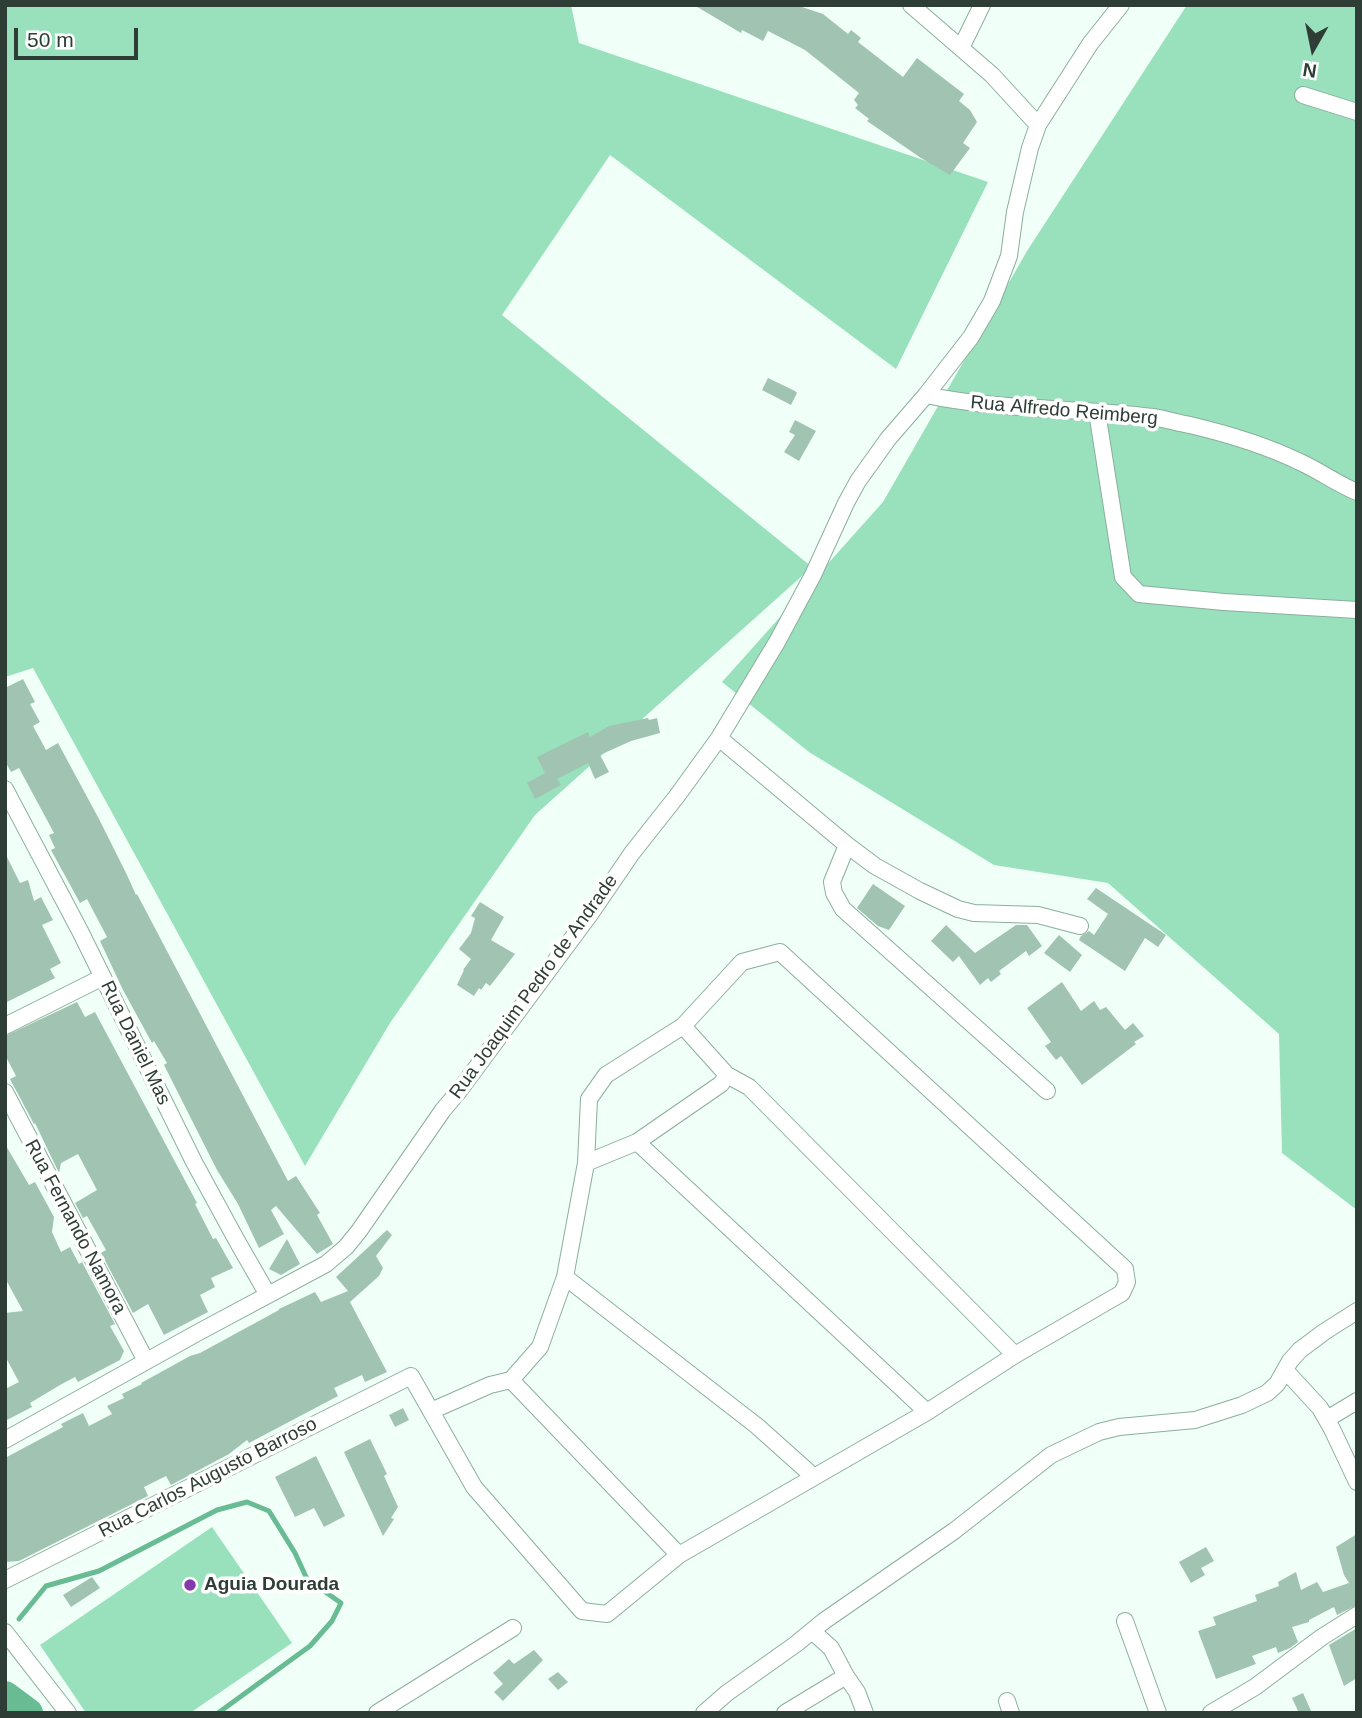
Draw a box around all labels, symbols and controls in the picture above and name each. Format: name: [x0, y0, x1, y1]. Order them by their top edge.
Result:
scale bar: [18, 14, 142, 58]
north arrow: [1278, 14, 1348, 84]
text: 50 m: [27, 28, 74, 51]
text: N: [1301, 59, 1318, 82]
street label: Rua Alfredo Reimberg: [969, 391, 1159, 431]
street label: Rua Joaquim Pedro de Andrade: [445, 870, 623, 1104]
street label: Rua Daniel Mas: [95, 977, 175, 1109]
street label: Rua Fernando Namora: [19, 1136, 131, 1318]
street label: Rua Carlos Augusto Barroso: [95, 1413, 321, 1543]
place label: Aguia Dourada: [204, 1574, 339, 1596]
marker: Aguia Dourada: [182, 1577, 198, 1593]

